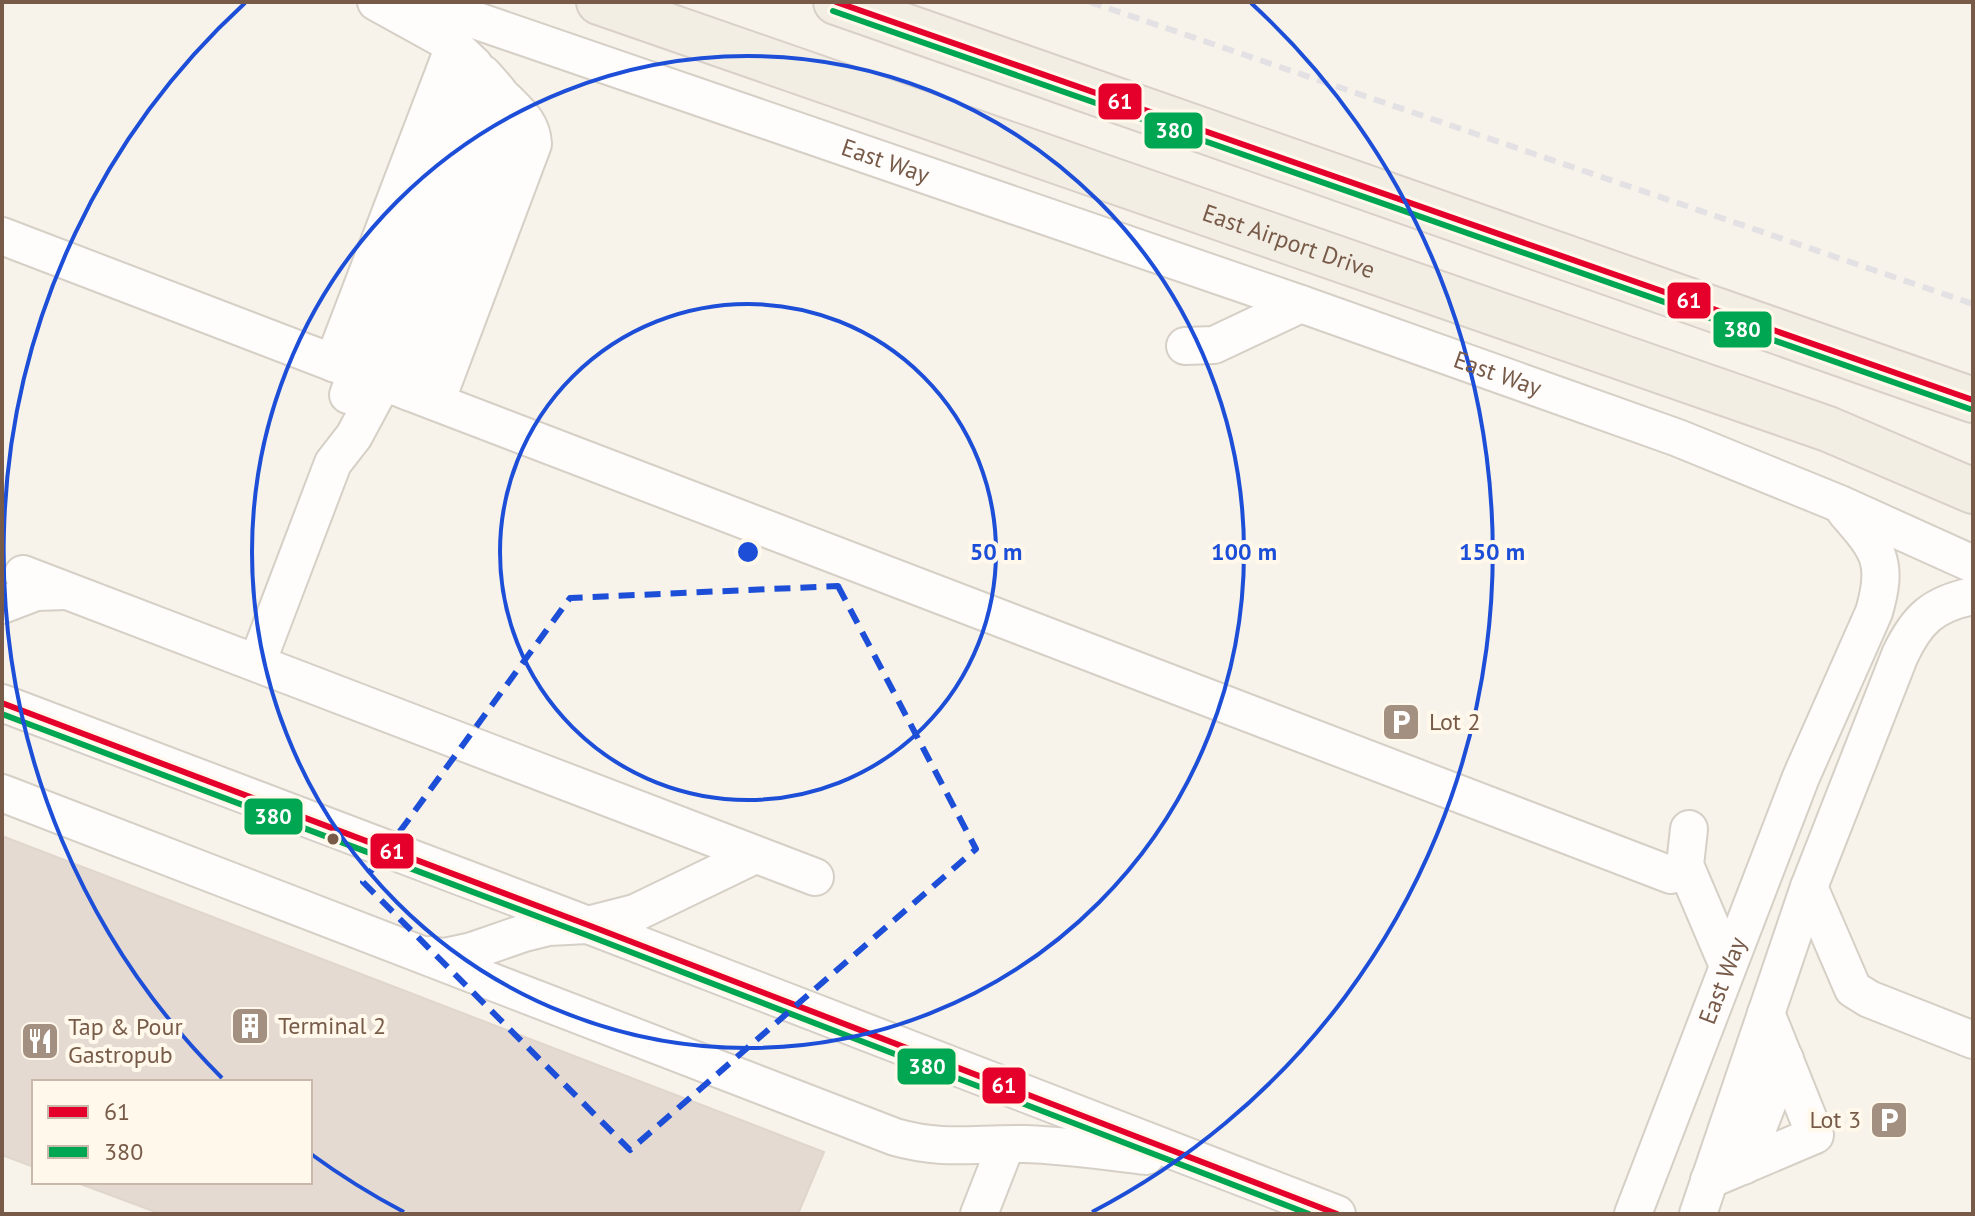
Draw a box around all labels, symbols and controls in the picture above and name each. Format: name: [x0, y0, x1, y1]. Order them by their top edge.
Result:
line badge: 61: [1097, 82, 1143, 121]
text: 61: [1108, 87, 1132, 115]
line badge: 380: [1143, 111, 1204, 150]
text: 380: [1155, 116, 1193, 144]
street label: East Way: [838, 131, 934, 190]
street label: East Airport Drive: [1198, 197, 1379, 285]
line badge: 61: [1666, 281, 1712, 320]
text: 61: [1677, 286, 1701, 314]
line badge: 380: [1712, 310, 1773, 349]
text: 380: [1723, 315, 1761, 343]
street label: East Way: [1450, 344, 1546, 403]
text: 50 m: [970, 536, 1022, 567]
text: 100 m: [1211, 536, 1277, 567]
text: 150 m: [1459, 536, 1525, 567]
centre of rings: [734, 538, 762, 566]
parking icon: Lot 2: [1380, 701, 1422, 743]
place label: Lot 2: [1429, 706, 1480, 737]
line badge: 380: [243, 797, 304, 836]
text: 380: [254, 802, 292, 830]
unlabelled marker: [325, 831, 341, 847]
line badge: 61: [369, 832, 415, 870]
text: 61: [380, 837, 404, 865]
street label: East Way: [1691, 932, 1753, 1028]
building icon: Terminal 2: [229, 1005, 271, 1047]
place label: Terminal 2: [278, 1010, 386, 1041]
place label: Tap & Pour Gastropub: [68, 1011, 183, 1070]
restaurant icon: Tap & Pour Gastropub: [19, 1020, 61, 1062]
line badge: 380: [896, 1047, 957, 1086]
text: 380: [908, 1052, 946, 1080]
line badge: 61: [981, 1066, 1027, 1105]
text: 61: [992, 1071, 1016, 1099]
legend: [32, 1080, 312, 1184]
text: 61: [104, 1096, 130, 1127]
parking icon: Lot 3: [1868, 1099, 1910, 1141]
place label: Lot 3: [1810, 1104, 1861, 1135]
text: 380: [104, 1136, 143, 1167]

